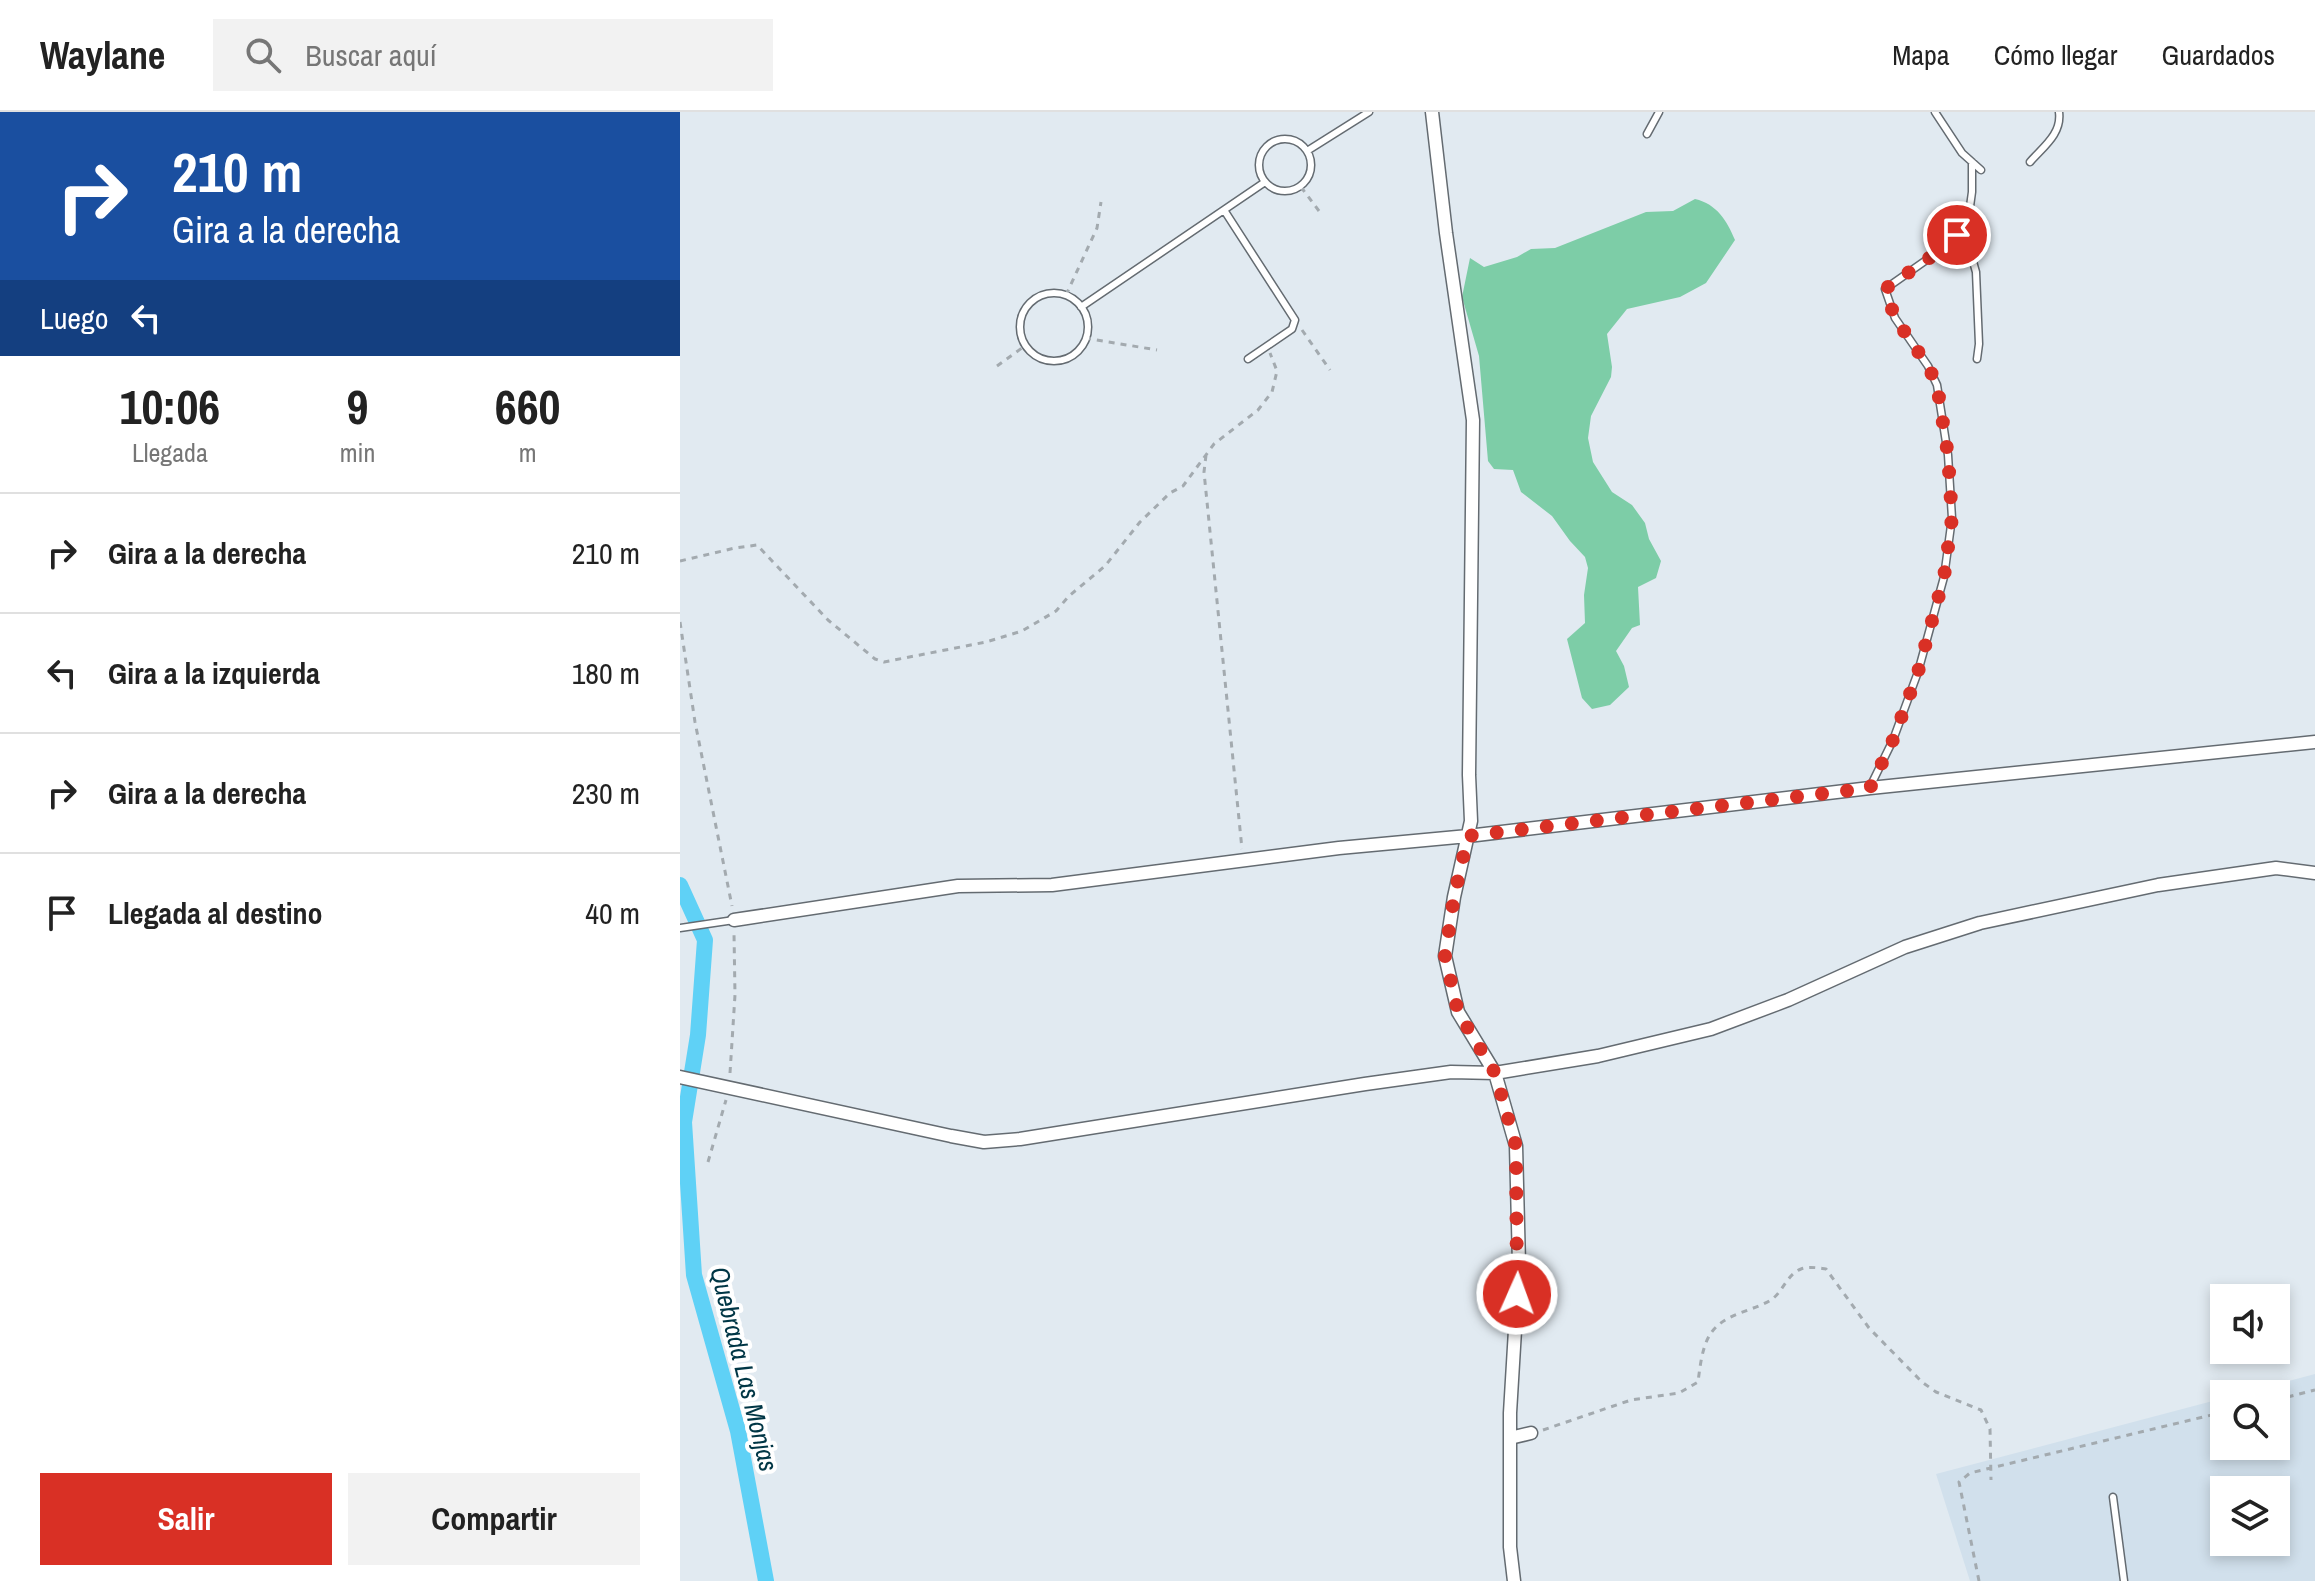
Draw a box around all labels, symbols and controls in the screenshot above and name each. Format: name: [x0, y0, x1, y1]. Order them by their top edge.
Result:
search box: [213, 19, 773, 91]
text: Waylane: [40, 30, 165, 81]
icon: search: [241, 33, 285, 77]
text: Buscar aquí: [305, 35, 437, 75]
text: Mapa: [1892, 36, 1950, 74]
text: Cómo llegar: [1994, 36, 2117, 74]
text: Guardados: [2161, 36, 2275, 74]
text: 210 m: [172, 134, 302, 209]
icon: right: [40, 144, 144, 248]
pin: [1923, 201, 1991, 269]
text: Gira a la derecha: [172, 206, 400, 254]
icon: arrive: [1935, 213, 1979, 257]
icon: left: [124, 296, 168, 340]
text: Luego: [40, 298, 108, 338]
text: 10:06: [120, 374, 220, 439]
text: 9: [347, 374, 368, 439]
text: 660: [495, 374, 560, 439]
text: Llegada: [132, 435, 208, 470]
text: min: [340, 435, 375, 470]
text: m: [519, 435, 537, 470]
icon: right: [40, 531, 84, 575]
text: Gira a la derecha: [108, 533, 306, 573]
text: 210 m: [572, 533, 640, 573]
icon: left: [40, 651, 84, 695]
text: Gira a la izquierda: [108, 653, 320, 693]
text: 180 m: [572, 653, 640, 693]
icon: right: [40, 771, 84, 815]
text: Gira a la derecha: [108, 773, 306, 813]
text: 230 m: [572, 773, 640, 813]
icon: arrive: [40, 891, 84, 935]
text: Llegada al destino: [108, 893, 323, 933]
text: 40 m: [585, 893, 640, 933]
position arrow: [1475, 1252, 1559, 1336]
water label: Quebrada Las Monjas: [702, 1263, 787, 1475]
map controls: [2210, 1284, 2290, 1556]
button: sound: [2210, 1284, 2290, 1364]
button: search: [2210, 1380, 2290, 1460]
button: Salir: [40, 1473, 332, 1565]
button: Compartir: [348, 1473, 640, 1565]
button: layers: [2210, 1476, 2290, 1556]

